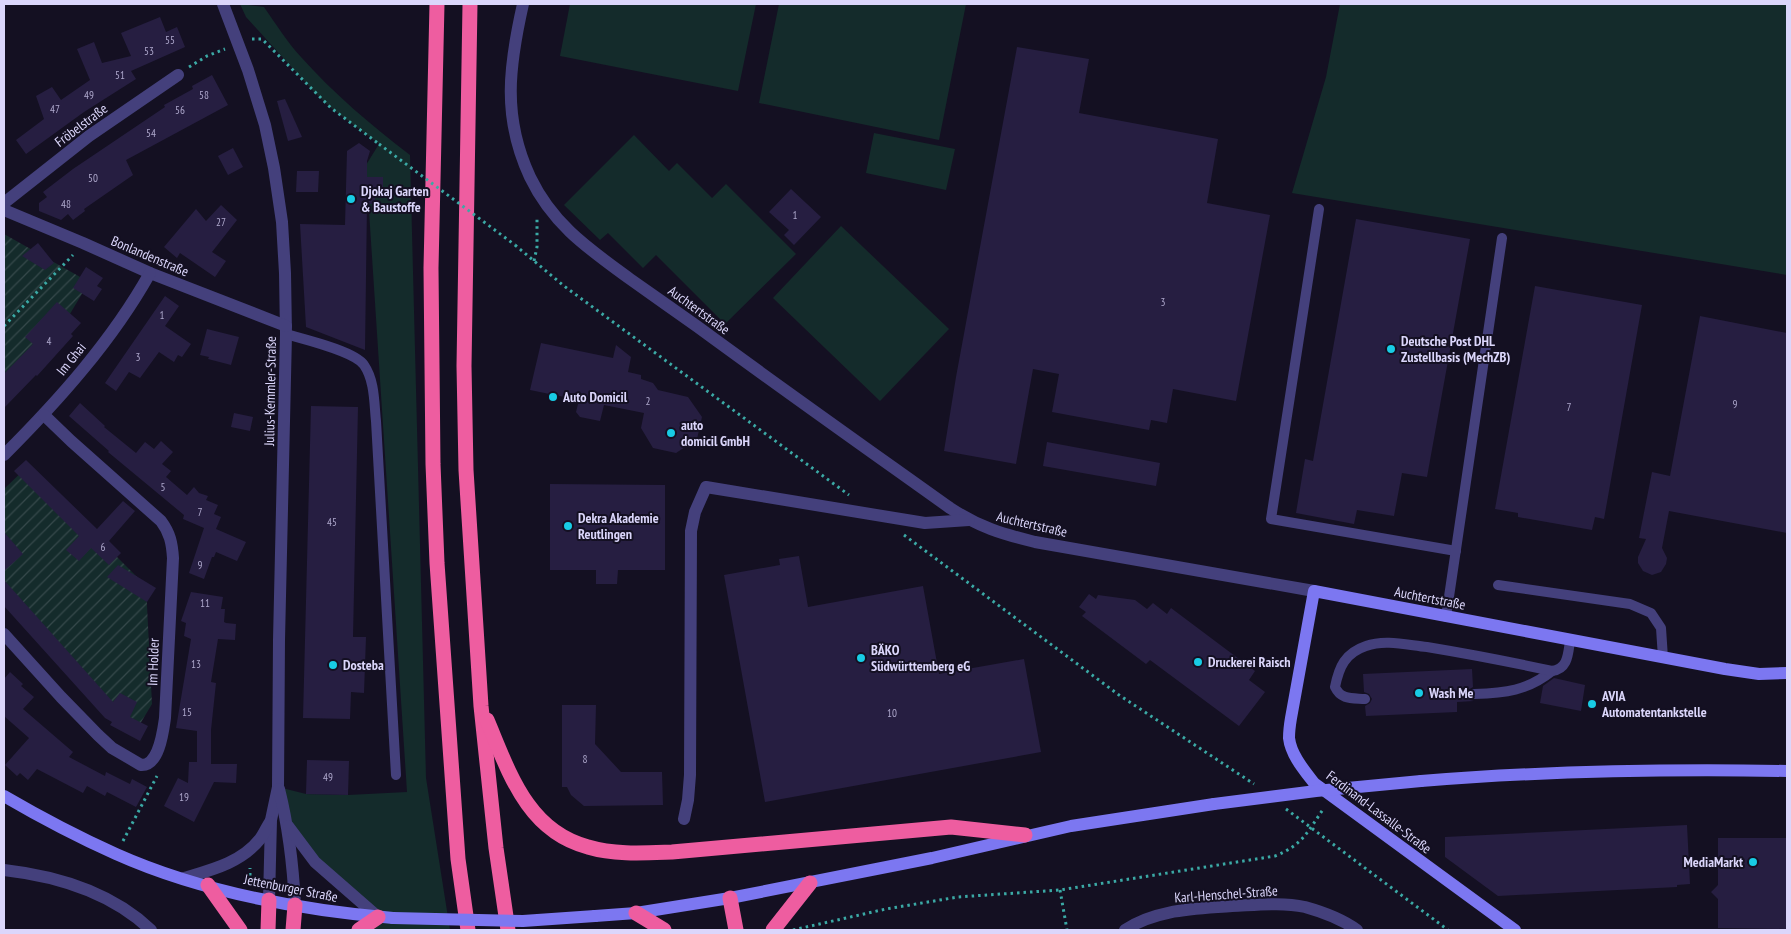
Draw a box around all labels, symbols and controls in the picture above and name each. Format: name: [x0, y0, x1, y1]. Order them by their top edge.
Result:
house number: 55: [165, 33, 175, 47]
house number: 53: [144, 44, 154, 58]
house number: 51: [115, 68, 125, 82]
house number: 49: [84, 88, 94, 102]
house number: 58: [199, 88, 209, 102]
street label: Fröbelstraße: [51, 99, 111, 151]
house number: 47: [50, 102, 60, 116]
house number: 56: [175, 103, 185, 117]
house number: 54: [146, 126, 156, 140]
house number: 50: [88, 171, 98, 185]
place label: Djokaj Garten & Baustoffe: [361, 182, 429, 216]
marker: Djokaj Garten & Baustoffe: [345, 193, 357, 205]
house number: 48: [61, 197, 71, 211]
house number: 1: [793, 208, 798, 222]
house number: 27: [216, 215, 226, 229]
street label: Bonlandenstraße: [109, 232, 192, 280]
street label: Auchtertstraße: [665, 282, 734, 339]
house number: 3: [1161, 295, 1166, 309]
house number: 1: [160, 308, 165, 322]
place label: Deutsche Post DHL Zustellbasis (MechZB): [1401, 332, 1510, 366]
house number: 4: [47, 334, 52, 348]
street label: Julius-Kemmler-Straße: [260, 336, 280, 447]
street label: Im Ghai: [52, 339, 90, 379]
marker: Deutsche Post DHL Zustellbasis (MechZB): [1385, 343, 1397, 355]
house number: 3: [136, 350, 141, 364]
place label: Auto Domicil: [562, 388, 628, 406]
marker: Auto Domicil: [547, 391, 559, 403]
house number: 2: [646, 394, 651, 408]
house number: 9: [1733, 397, 1738, 411]
house number: 7: [1567, 400, 1572, 414]
place label: auto domicil GmbH: [681, 416, 750, 450]
marker: auto domicil GmbH: [665, 427, 677, 439]
house number: 5: [161, 480, 166, 494]
house number: 7: [198, 505, 203, 519]
street label: Auchtertstraße: [995, 507, 1069, 541]
place label: Dekra Akademie Reutlingen: [578, 509, 659, 543]
house number: 45: [327, 515, 337, 529]
marker: Dekra Akademie Reutlingen: [562, 520, 574, 532]
house number: 6: [101, 540, 106, 554]
house number: 9: [198, 558, 203, 572]
street label: Auchtertstraße: [1393, 582, 1467, 614]
house number: 11: [200, 596, 210, 610]
street label: Im Holder: [143, 638, 163, 686]
place label: BÄKO Südwürttemberg eG: [871, 641, 970, 675]
marker: BÄKO Südwürttemberg eG: [855, 652, 867, 664]
place label: Druckerei Raisch: [1208, 653, 1291, 671]
place label: Dosteba: [343, 656, 384, 674]
marker: Druckerei Raisch: [1192, 656, 1204, 668]
house number: 13: [191, 657, 201, 671]
marker: Dosteba: [327, 659, 339, 671]
place label: Wash Me: [1428, 684, 1474, 702]
marker: Wash Me: [1413, 687, 1425, 699]
place label: AVIA Automatentankstelle: [1601, 687, 1707, 721]
marker: AVIA Automatentankstelle: [1586, 698, 1598, 710]
house number: 15: [182, 705, 192, 719]
house number: 10: [887, 706, 897, 720]
house number: 8: [583, 752, 588, 766]
street label: Ferdinand-Lassalle-Straße: [1323, 767, 1435, 858]
house number: 49: [323, 770, 333, 784]
house number: 19: [179, 790, 189, 804]
place label: MediaMarkt: [1684, 853, 1743, 871]
marker: MediaMarkt: [1747, 856, 1759, 868]
street label: Jettenburger Straße: [242, 870, 340, 906]
street label: Karl-Henschel-Straße: [1174, 881, 1279, 907]

